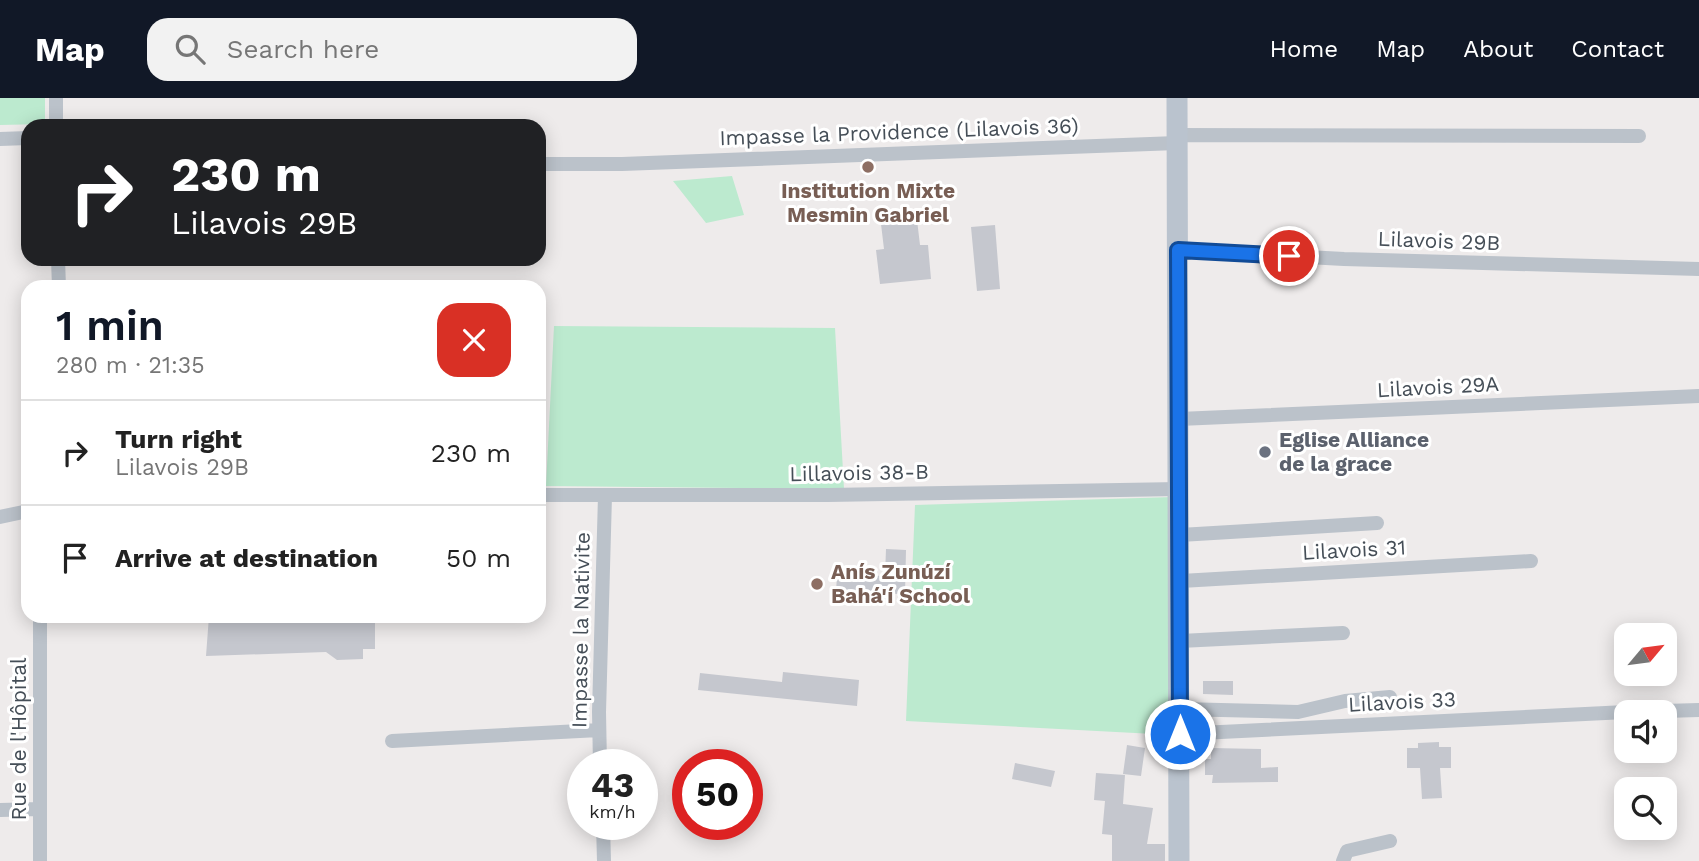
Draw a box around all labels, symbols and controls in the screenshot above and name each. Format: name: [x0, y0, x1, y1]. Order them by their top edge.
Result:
search box: [147, 18, 637, 81]
text: Map: [35, 30, 105, 69]
icon: search: [171, 30, 209, 68]
text: Search here: [227, 34, 379, 64]
text: Home: [1270, 35, 1338, 63]
text: Map: [1376, 35, 1425, 63]
text: About: [1463, 35, 1533, 63]
text: Contact: [1571, 35, 1664, 63]
street label: Impasse la Providence (Lilavois 36): [719, 113, 1079, 150]
text: 230 m: [171, 145, 321, 203]
icon: right: [56, 147, 147, 238]
marker: Institution Mixte Mesmin Gabriel: [860, 159, 876, 175]
place label: Institution Mixte Mesmin Gabriel: [781, 178, 955, 227]
text: Lilavois 29B: [171, 204, 357, 242]
pin: [1259, 226, 1319, 286]
street label: Lilavois 29B: [1377, 226, 1501, 255]
icon: arrive: [1270, 237, 1308, 275]
text: 1 min: [56, 301, 164, 350]
button: close: [437, 303, 511, 377]
text: 280 m · 21:35: [56, 352, 205, 379]
street label: Lilavois 29A: [1376, 371, 1500, 402]
text: Turn right: [115, 424, 242, 454]
place label: Eglise Alliance de la grace: [1279, 427, 1429, 476]
icon: right: [56, 434, 94, 472]
text: 230 m: [431, 438, 511, 468]
marker: Eglise Alliance de la grace: [1257, 444, 1273, 460]
text: Lilavois 29B: [115, 454, 249, 481]
street label: Lillavois 38-B: [789, 459, 929, 486]
street label: Impasse la Nativite: [566, 532, 595, 728]
street label: Lilavois 31: [1301, 534, 1406, 565]
icon: arrive: [56, 539, 94, 577]
text: Arrive at destination: [115, 543, 378, 573]
text: 50 m: [446, 543, 511, 573]
place label: Anís Zunúzí Bahá'í School: [831, 559, 970, 608]
marker: Anís Zunúzí Bahá'í School: [809, 576, 825, 592]
north arrow: [1614, 623, 1676, 686]
map controls: [1614, 623, 1677, 840]
street label: Rue de l'Hôpital: [6, 657, 31, 820]
street label: Lilavois 33: [1347, 686, 1457, 717]
position arrow: [1143, 697, 1217, 771]
button: sound: [1614, 700, 1677, 763]
speed limit sign: 50: [672, 749, 763, 840]
text: 43: [591, 764, 634, 806]
button: search: [1614, 777, 1677, 840]
text: km/h: [589, 801, 636, 822]

